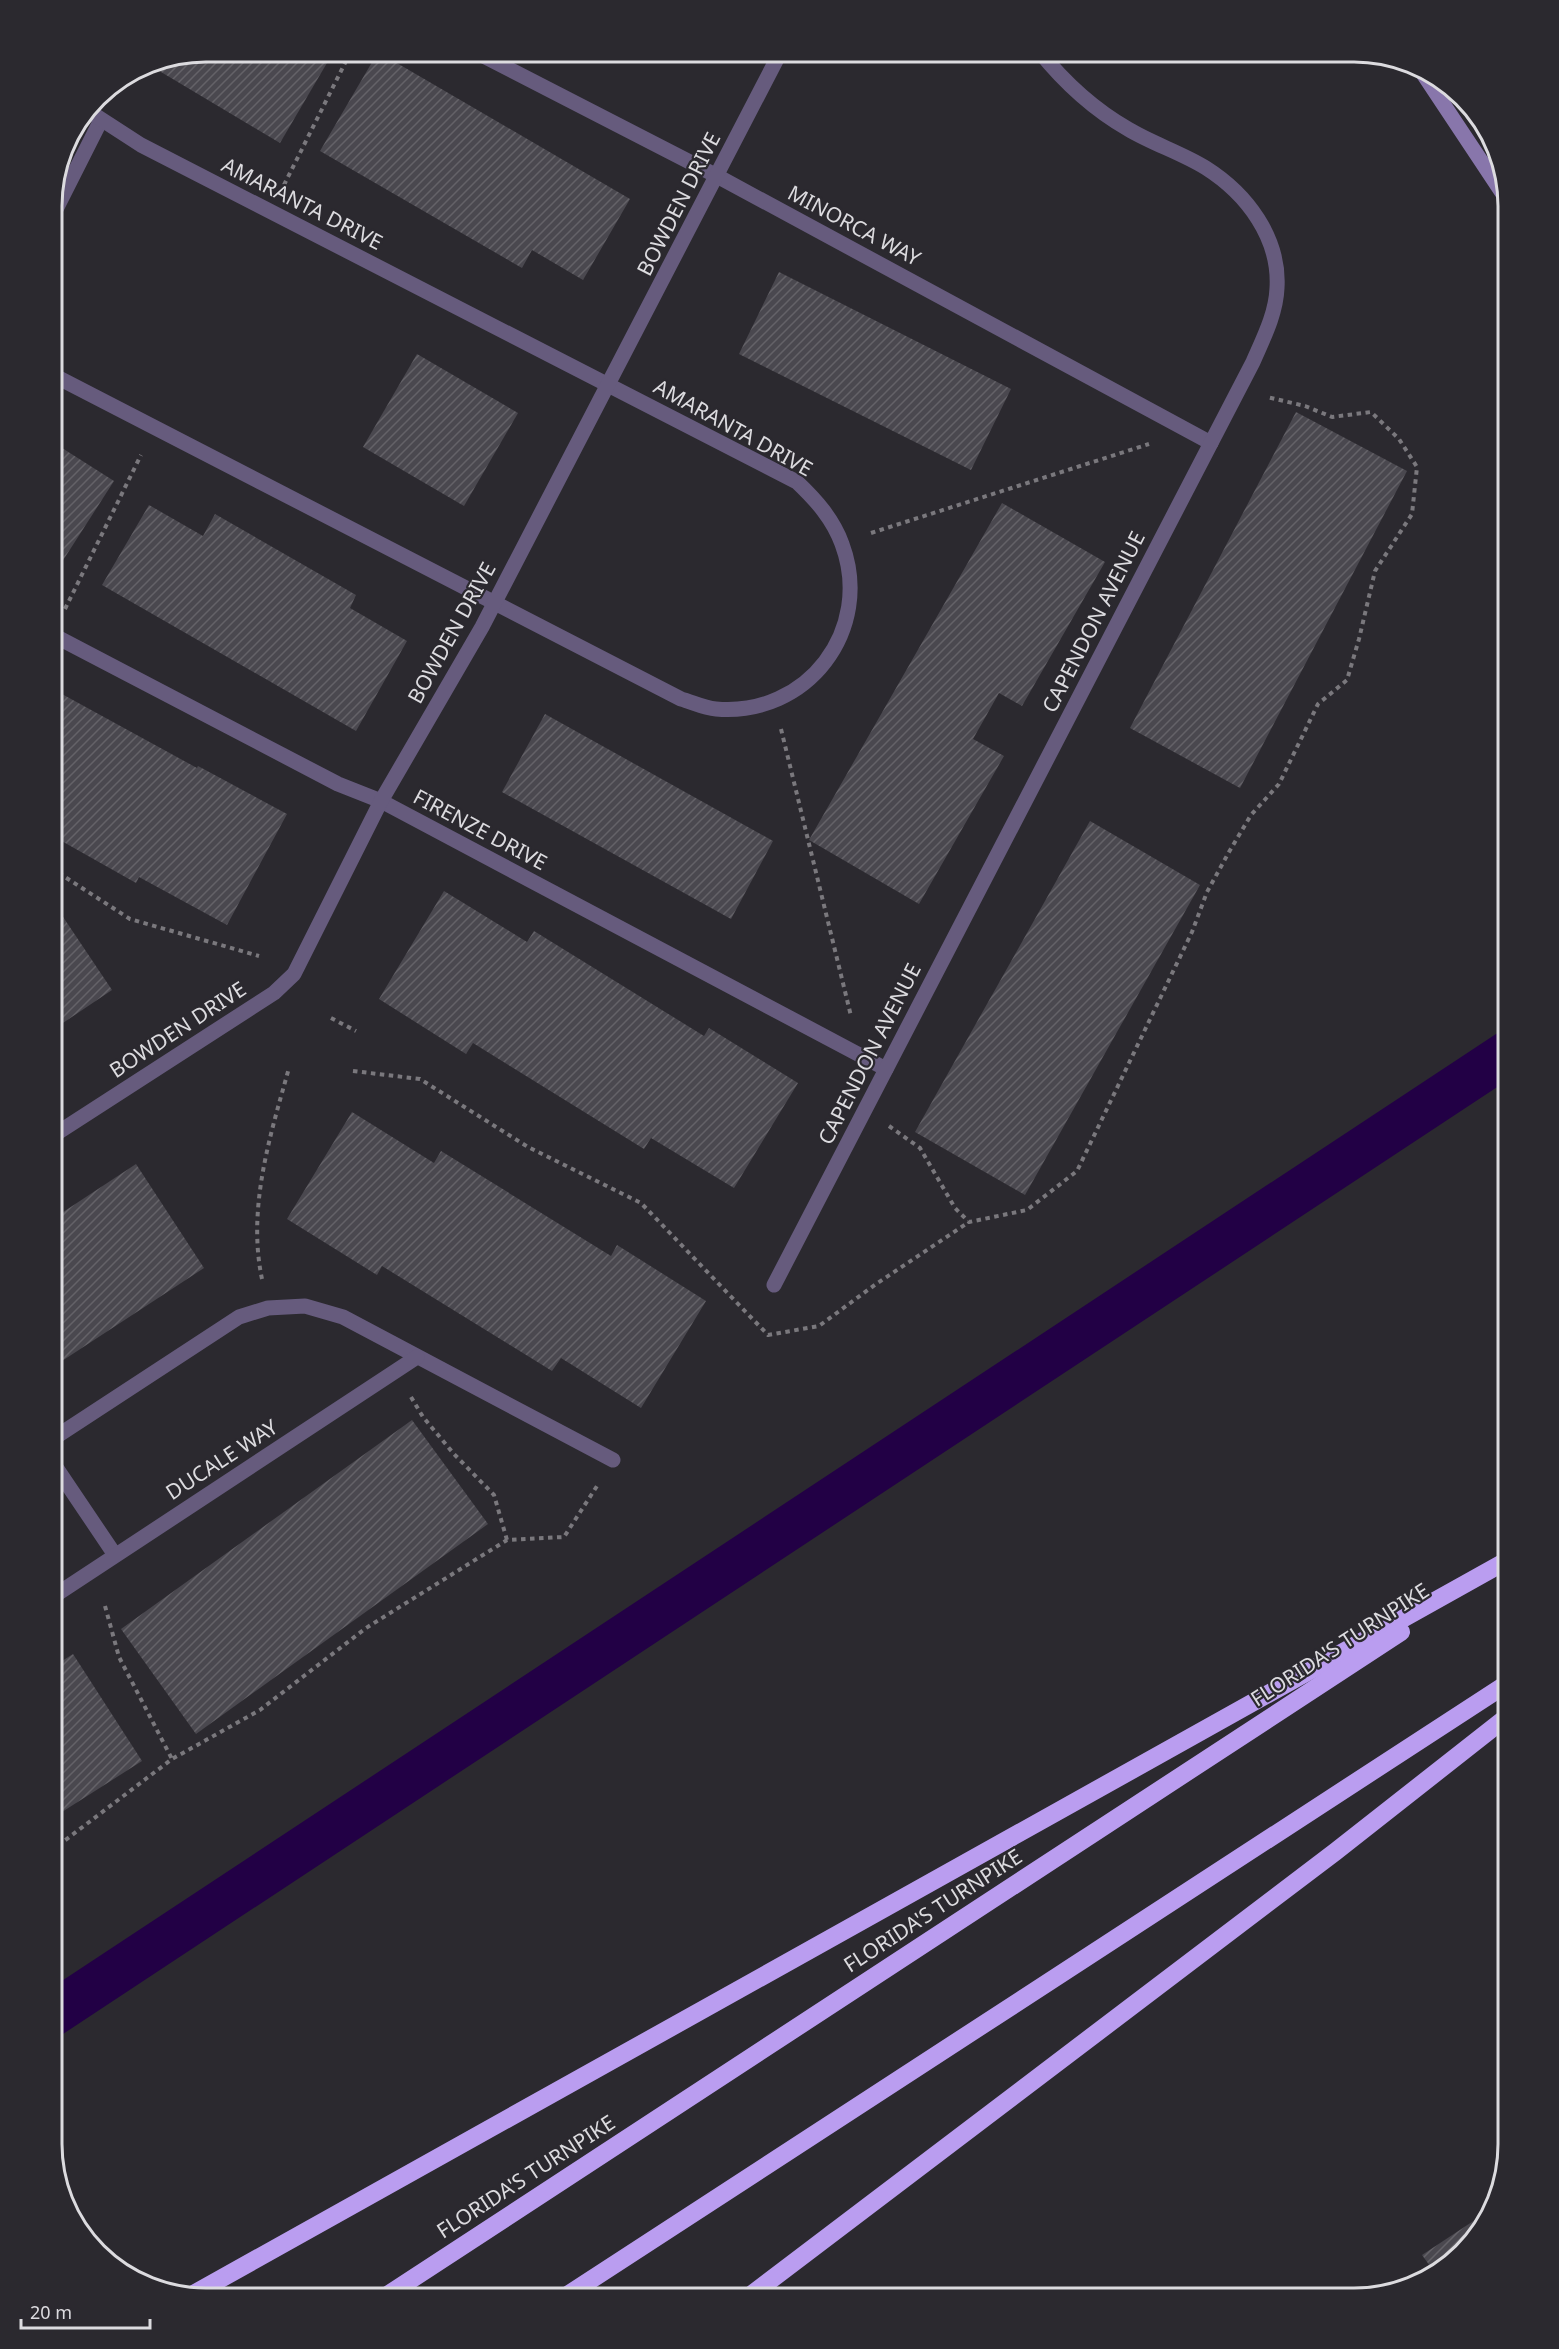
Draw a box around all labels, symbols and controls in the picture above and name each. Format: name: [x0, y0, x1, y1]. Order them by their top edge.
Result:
street label: BOWDEN DRIVE: [630, 127, 726, 280]
street label: AMARANTA DRIVE: [217, 150, 388, 256]
street label: MINORCA WAY: [783, 178, 926, 272]
street label: AMARANTA DRIVE: [649, 372, 818, 482]
street label: CAPENDON AVENUE: [1035, 526, 1151, 717]
street label: BOWDEN DRIVE: [401, 557, 502, 708]
street label: FIRENZE DRIVE: [409, 782, 552, 876]
street label: CAPENDON AVENUE: [811, 958, 927, 1149]
street label: BOWDEN DRIVE: [104, 975, 251, 1084]
street label: DUCALE WAY: [160, 1412, 283, 1506]
street label: FLORIDA'S TURNPIKE: [1245, 1576, 1434, 1712]
street label: FLORIDA'S TURNPIKE: [838, 1842, 1027, 1978]
street label: FLORIDA'S TURNPIKE: [431, 2108, 620, 2244]
scale bar: [21, 2292, 150, 2330]
text: 20 m: [30, 2300, 72, 2324]

